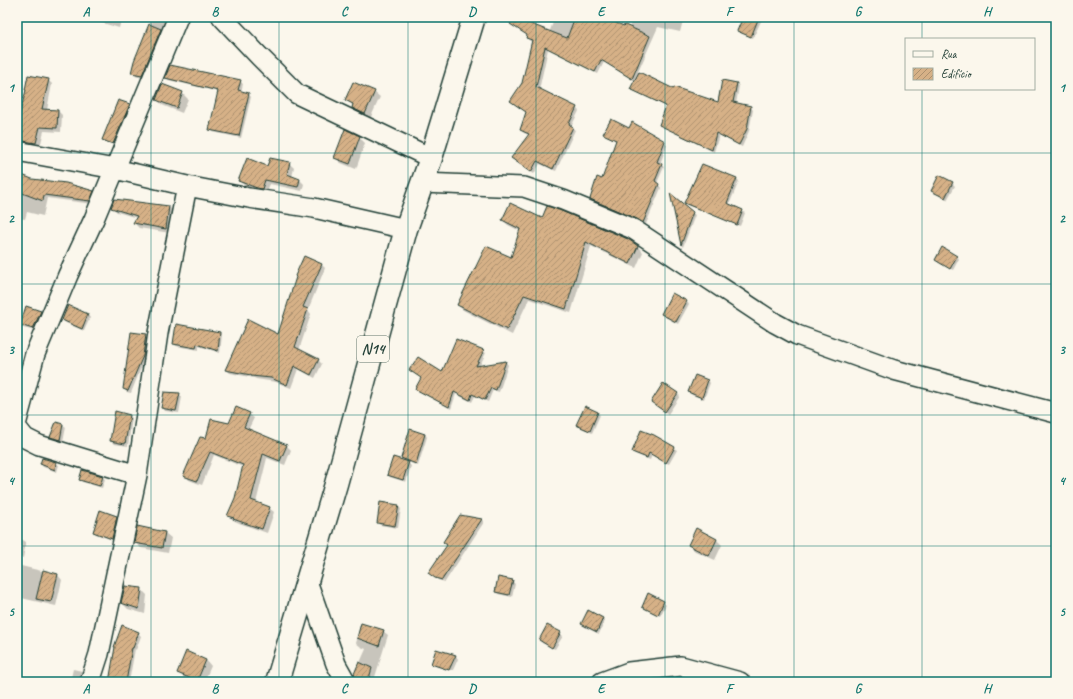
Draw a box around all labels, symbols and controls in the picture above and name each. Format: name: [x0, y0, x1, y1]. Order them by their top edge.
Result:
text: A: [83, 4, 91, 20]
text: B: [212, 4, 220, 20]
text: C: [341, 4, 349, 20]
text: D: [468, 4, 477, 20]
text: E: [598, 4, 607, 20]
text: F: [726, 4, 735, 20]
text: G: [855, 4, 863, 20]
text: H: [983, 4, 993, 20]
legend: [905, 38, 1035, 90]
text: Rua: [941, 46, 958, 62]
text: Edifício: [941, 66, 973, 82]
text: 1: [8, 80, 16, 96]
text: 1: [1059, 80, 1067, 96]
text: 2: [8, 211, 15, 227]
text: 2: [1059, 211, 1066, 227]
road number: N14: [357, 336, 389, 362]
text: 3: [8, 342, 15, 358]
text: 3: [1059, 342, 1066, 358]
text: 4: [8, 473, 16, 489]
text: 4: [1059, 473, 1067, 489]
text: 5: [8, 604, 15, 620]
text: 5: [1059, 604, 1066, 620]
text: A: [83, 681, 91, 697]
text: B: [212, 681, 220, 697]
text: C: [341, 681, 349, 697]
text: D: [468, 681, 477, 697]
text: E: [598, 681, 607, 697]
text: F: [726, 681, 735, 697]
text: G: [855, 681, 863, 697]
text: H: [983, 681, 993, 697]

